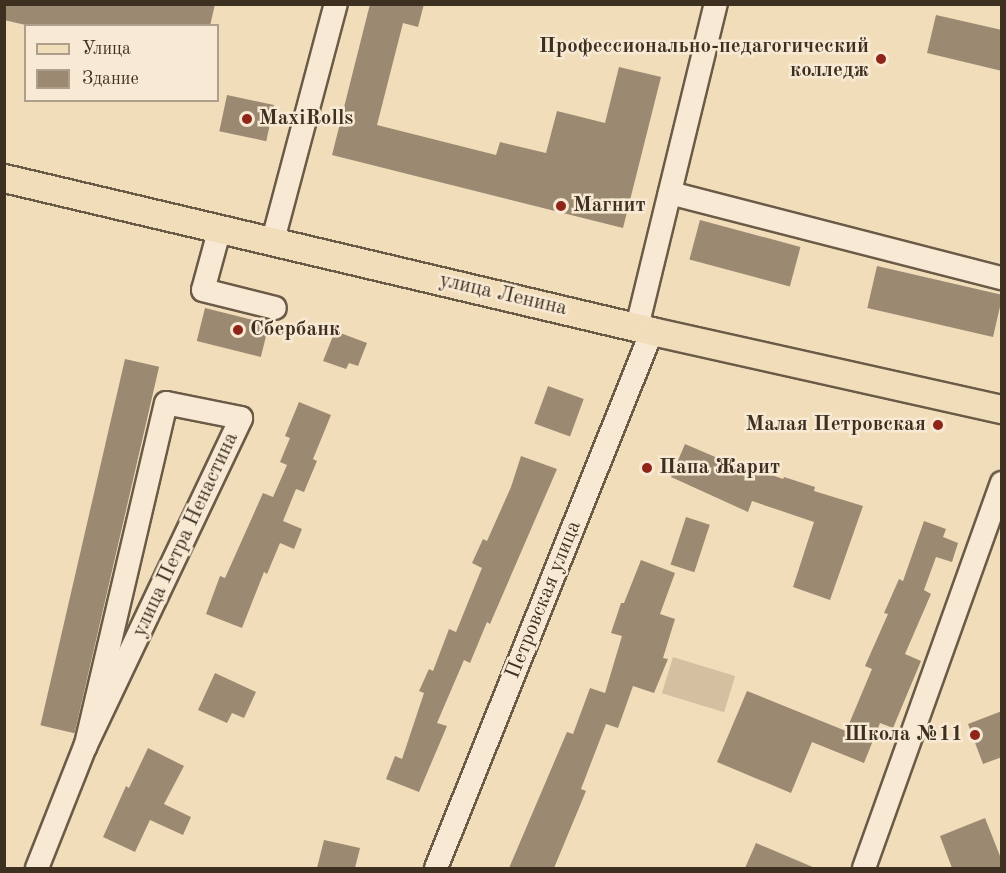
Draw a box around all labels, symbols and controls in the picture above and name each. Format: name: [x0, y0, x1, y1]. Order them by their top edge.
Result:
legend: [24, 24, 219, 102]
place label: Профессионально-педагогический колледж: [539, 34, 869, 84]
text: Улица: [82, 40, 131, 58]
marker: Профессионально-педагогический колледж: [874, 52, 888, 66]
text: Здание: [82, 70, 139, 88]
place label: MaxiRolls: [259, 106, 353, 132]
marker: MaxiRolls: [240, 112, 254, 126]
place label: Магнит: [573, 193, 646, 219]
marker: Магнит: [554, 199, 568, 213]
street label: улица Ленина: [437, 268, 569, 322]
place label: Сбербанк: [250, 317, 340, 343]
marker: Сбербанк: [231, 323, 245, 337]
place label: Малая Петровская: [746, 412, 926, 438]
marker: Малая Петровская: [931, 418, 945, 432]
street label: улица Петра Ненастина: [127, 429, 245, 641]
place label: Папа Жарит: [659, 455, 780, 481]
marker: Папа Жарит: [640, 461, 654, 475]
street label: Петровская улица: [501, 517, 587, 683]
place label: Школа №11: [844, 722, 963, 748]
marker: Школа №11: [968, 728, 982, 742]

